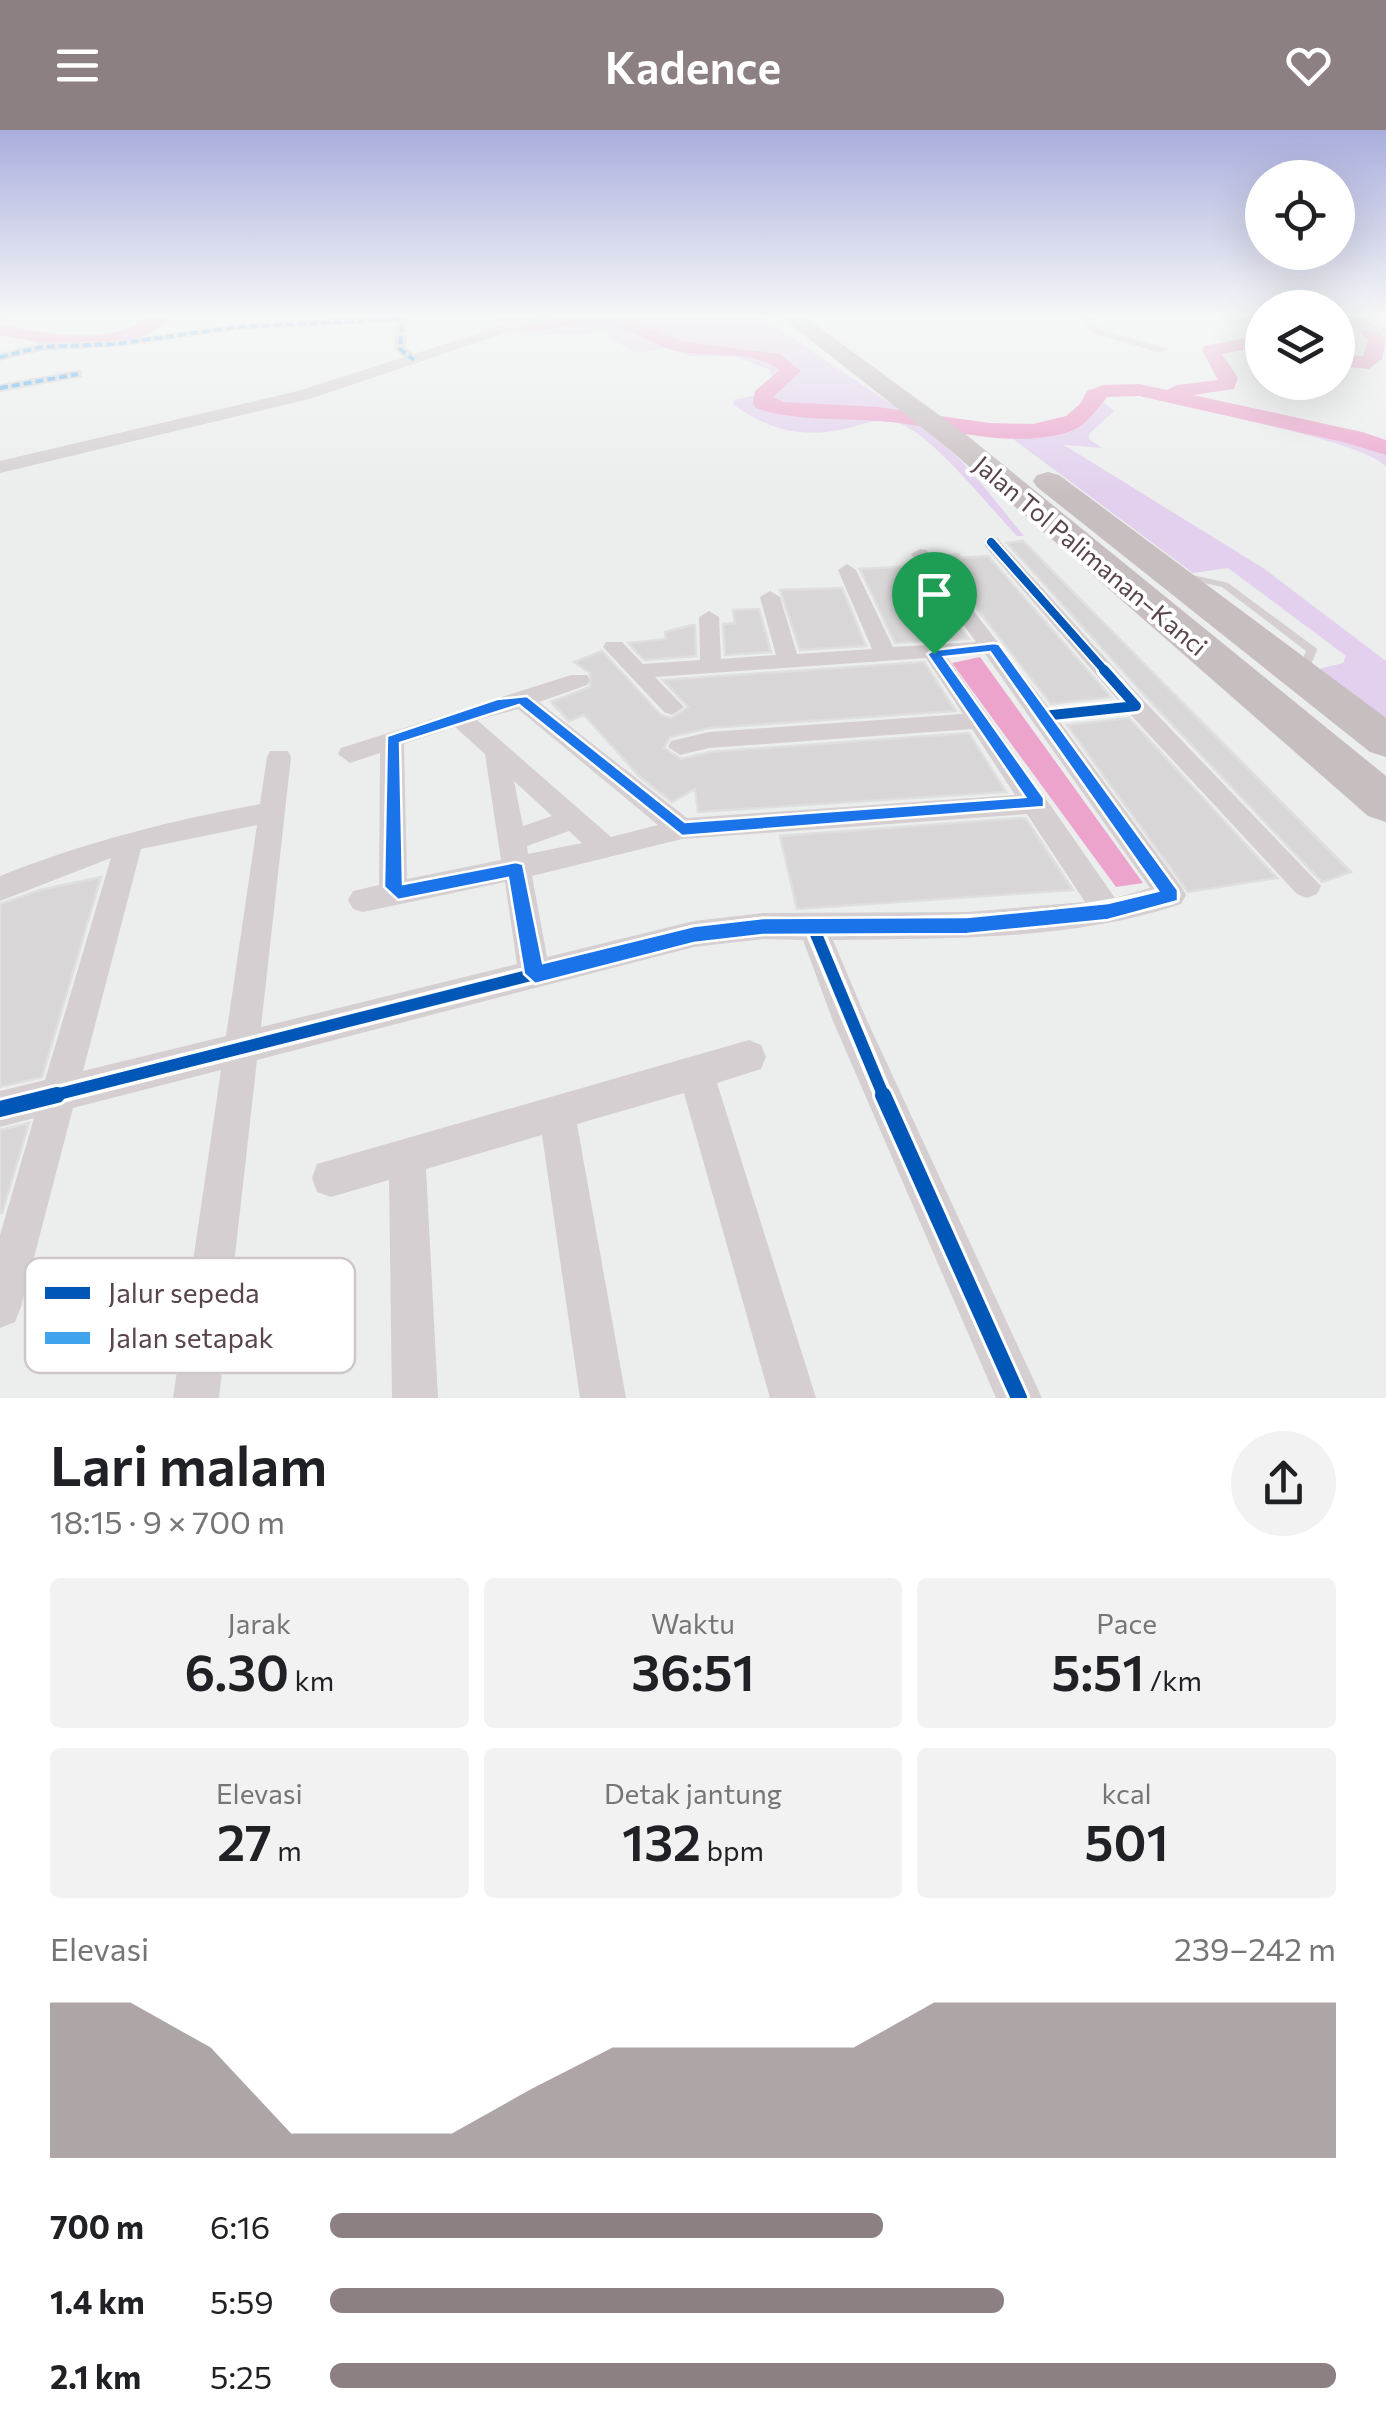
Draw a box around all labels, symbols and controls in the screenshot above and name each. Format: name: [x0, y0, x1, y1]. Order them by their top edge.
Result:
icon: menu: [50, 38, 105, 93]
text: Kadence: [605, 38, 781, 93]
icon: heart: [1281, 38, 1336, 93]
map controls: [1245, 160, 1355, 400]
button: locate: [1245, 160, 1355, 270]
button: layers: [1245, 290, 1355, 400]
street label: Jalan Tol Palimanan–Kanci: [968, 449, 1214, 661]
pin: [892, 552, 977, 655]
icon: arrive: [907, 567, 962, 622]
legend: [25, 1258, 355, 1373]
text: Jalur sepeda: [108, 1275, 260, 1309]
text: Jalan setapak: [108, 1320, 274, 1354]
text: Lari malam: [50, 1430, 327, 1497]
button: share: [1231, 1431, 1336, 1536]
text: 18:15 · 9 × 700 m: [50, 1501, 285, 1541]
text: Jarak: [228, 1606, 291, 1640]
text: Waktu: [651, 1606, 735, 1640]
text: Pace: [1096, 1606, 1157, 1640]
text: 6.30: [185, 1640, 289, 1701]
text: 36:51: [631, 1640, 755, 1701]
text: 5:51: [1051, 1640, 1144, 1701]
text: km: [289, 1663, 334, 1697]
text: /km: [1144, 1663, 1202, 1697]
text: Elevasi: [216, 1776, 303, 1810]
text: Detak jantung: [604, 1776, 782, 1810]
text: kcal: [1102, 1776, 1152, 1810]
text: 27: [217, 1810, 272, 1871]
text: 132: [622, 1810, 701, 1871]
text: 501: [1085, 1810, 1169, 1871]
text: m: [272, 1833, 302, 1867]
text: bpm: [701, 1833, 764, 1867]
text: Elevasi: [50, 1928, 149, 1968]
text: 239–242 m: [1174, 1928, 1336, 1968]
text: 700 m: [50, 2206, 144, 2246]
text: 6:16: [210, 2206, 270, 2246]
text: 1.4 km: [50, 2281, 145, 2321]
text: 5:59: [210, 2281, 274, 2321]
text: 2.1 km: [50, 2356, 141, 2396]
text: 5:25: [210, 2356, 272, 2396]

